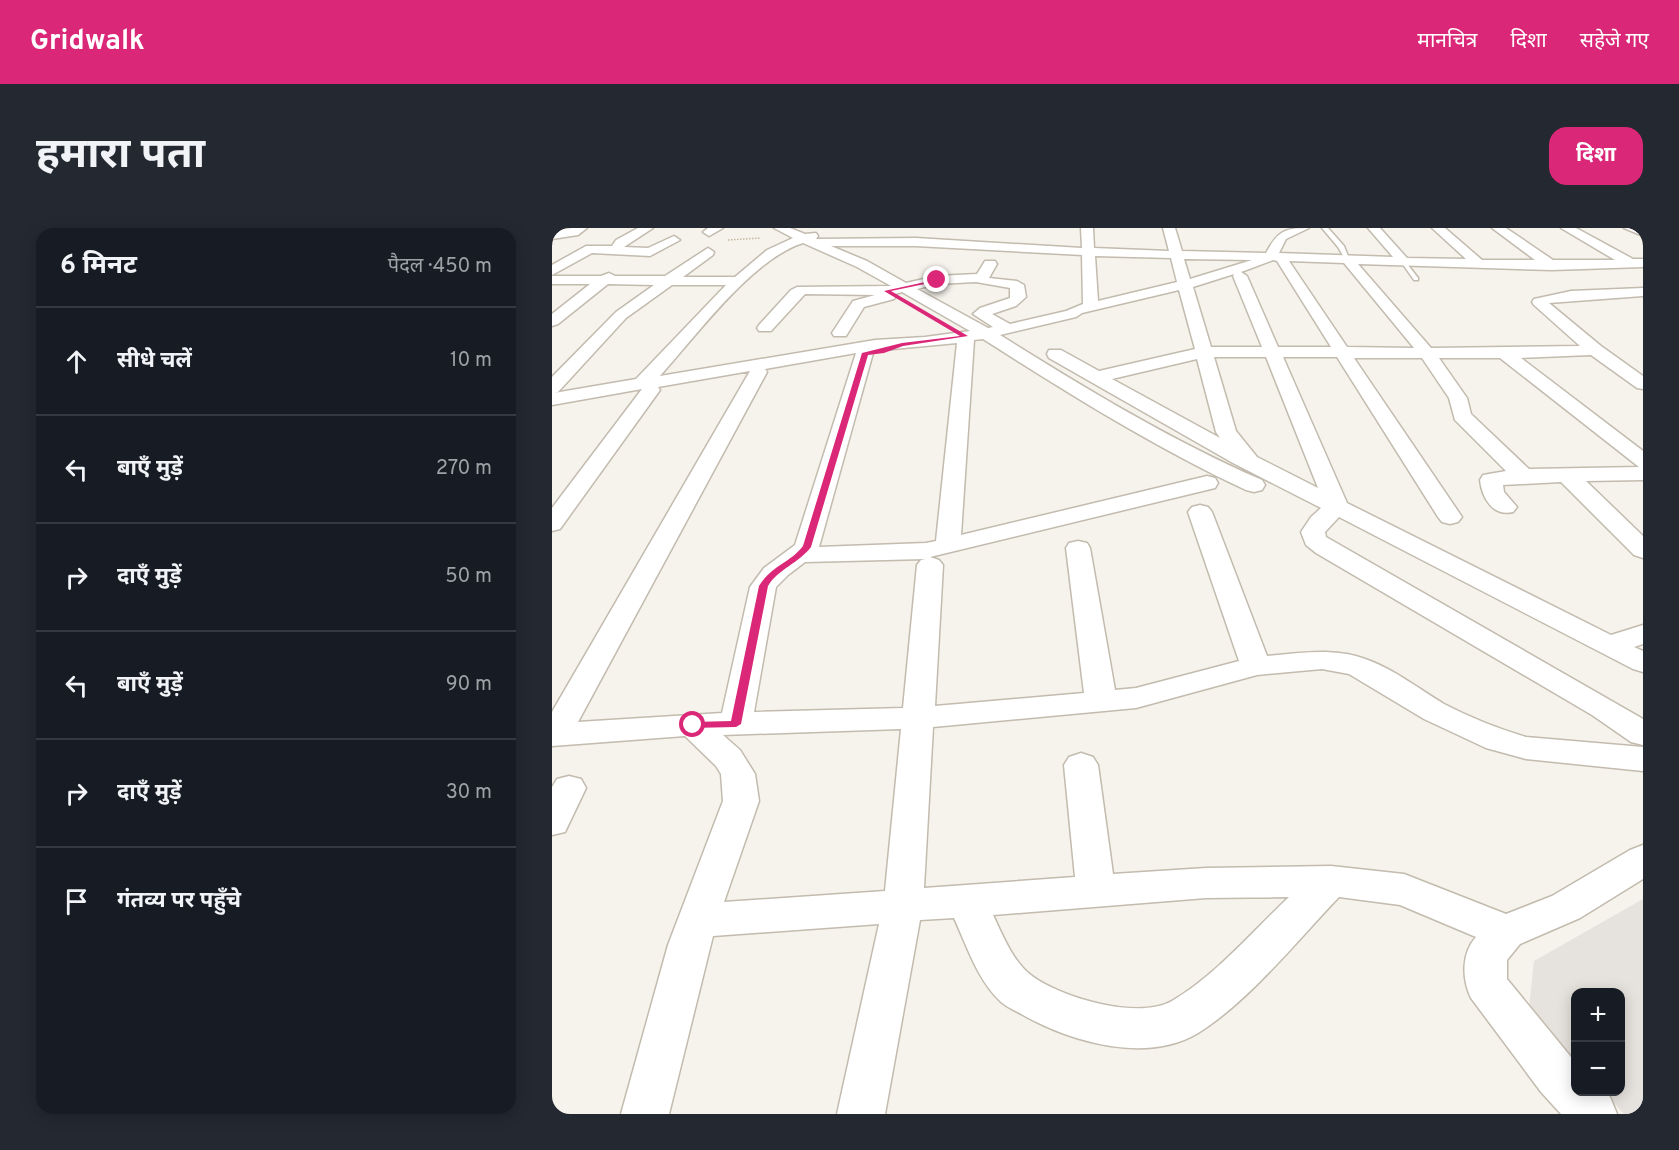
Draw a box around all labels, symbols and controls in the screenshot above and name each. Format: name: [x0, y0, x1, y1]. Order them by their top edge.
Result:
text: Gridwalk: [30, 24, 145, 60]
text: मानचित्र: [1417, 28, 1477, 55]
text: दिशा: [1510, 28, 1547, 55]
text: सहेजे गए: [1580, 28, 1649, 55]
button: दिशा: [1549, 127, 1643, 185]
text: हमारा पता: [36, 130, 205, 183]
text: 6 मिनट: [60, 250, 137, 283]
text: पैदल · 450 m: [388, 254, 492, 280]
route end: [923, 266, 949, 292]
icon: ahead: [60, 345, 93, 378]
text: सीधे चलें: [117, 348, 192, 375]
text: 10 m: [450, 348, 492, 374]
icon: left: [60, 453, 93, 486]
text: बाएँ मुड़ें: [117, 456, 183, 483]
text: 270 m: [436, 456, 492, 482]
icon: right: [60, 561, 93, 594]
text: दाएँ मुड़ें: [117, 564, 182, 591]
text: 50 m: [445, 564, 492, 590]
icon: left: [60, 669, 93, 702]
text: बाएँ मुड़ें: [117, 672, 183, 699]
text: 90 m: [446, 672, 492, 698]
route start: [679, 711, 705, 737]
icon: right: [60, 777, 93, 810]
text: दाएँ मुड़ें: [117, 780, 182, 807]
text: 30 m: [446, 780, 492, 806]
icon: arrive: [60, 885, 93, 918]
text: गंतव्य पर पहुँचे: [117, 888, 241, 915]
map controls: [1571, 988, 1625, 1096]
button: +: [1571, 988, 1625, 1042]
button: −: [1571, 1042, 1625, 1096]

